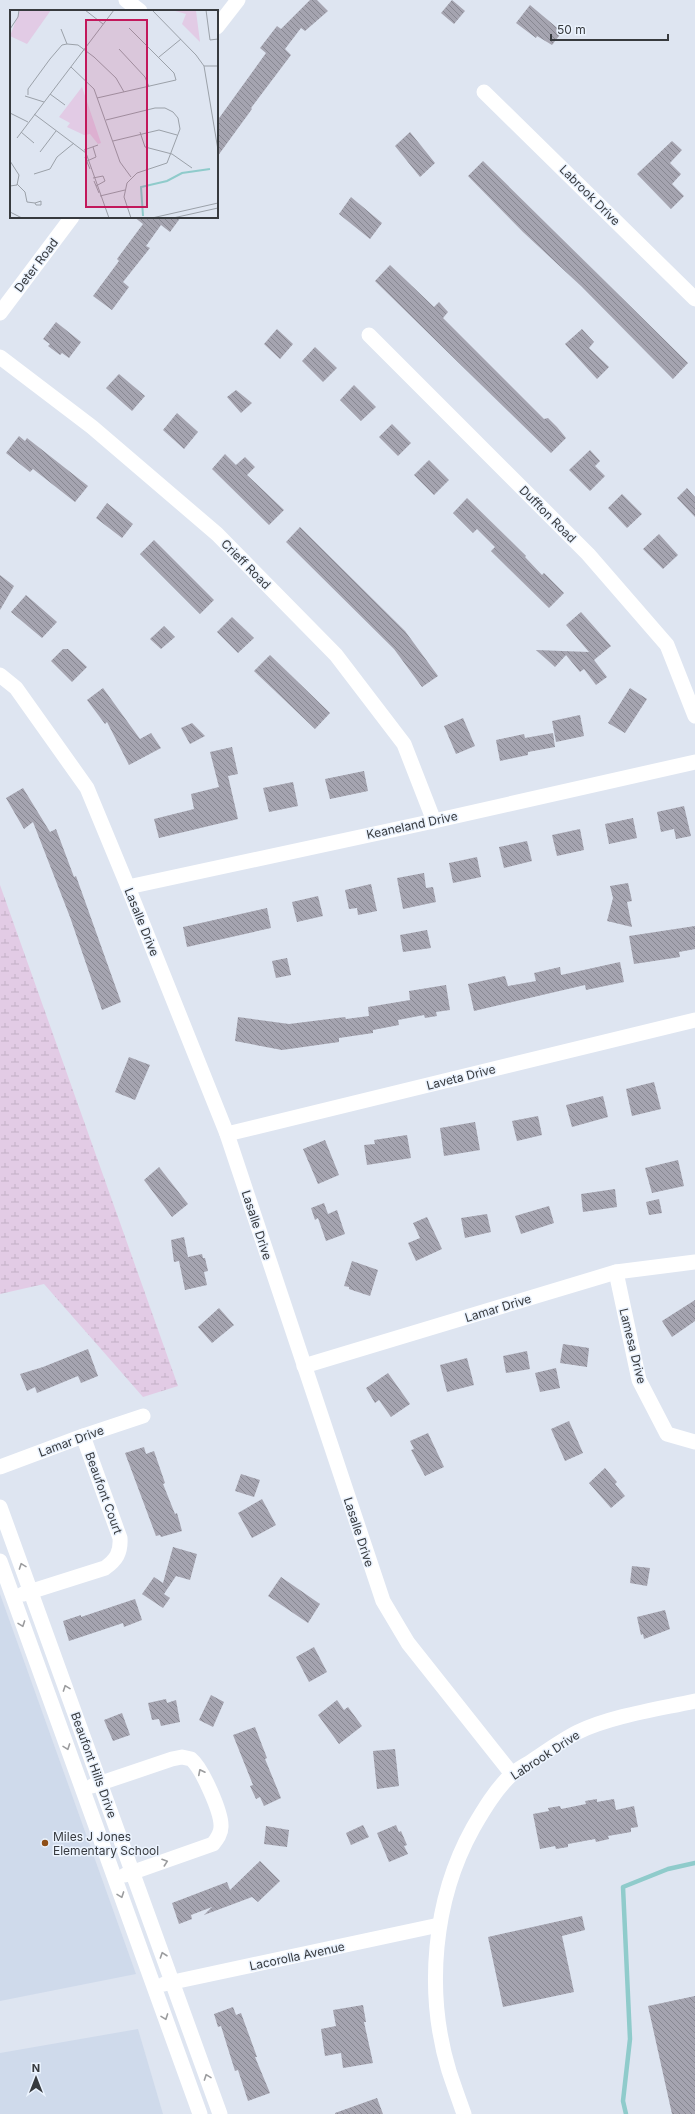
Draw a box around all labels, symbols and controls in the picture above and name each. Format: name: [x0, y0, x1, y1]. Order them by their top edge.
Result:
inset map: [10, 10, 218, 218]
scale bar: [551, 16, 668, 42]
text: 50 m: [557, 22, 586, 37]
street label: Labrook Drive: [557, 162, 623, 228]
street label: Deter Road: [11, 235, 61, 295]
street label: Duffton Road: [516, 482, 580, 546]
street label: Crieff Road: [218, 536, 274, 592]
street label: Keaneland Drive: [365, 808, 459, 842]
street label: Lasalle Drive: [121, 886, 163, 958]
street label: Laveta Drive: [425, 1061, 497, 1093]
street label: Lasalle Drive: [239, 1188, 275, 1262]
street label: Lamar Drive: [463, 1291, 533, 1325]
street label: Lamesa Drive: [616, 1307, 650, 1385]
street label: Lamar Drive: [36, 1422, 106, 1460]
street label: Beaufont Court: [82, 1450, 126, 1536]
street label: Lasalle Drive: [341, 1495, 377, 1569]
one-way arrow: [19, 1562, 27, 1569]
one-way arrow: [18, 1621, 26, 1628]
one-way arrow: [63, 1684, 71, 1691]
street label: Beaufont Hills Drive: [68, 1710, 120, 1820]
street label: Labrook Drive: [508, 1727, 582, 1783]
one-way arrow: [63, 1743, 71, 1750]
one-way arrow: [198, 1768, 206, 1776]
place label: Miles J Jones Elementary School: [53, 1829, 159, 1858]
marker: Miles J Jones Elementary School: [40, 1838, 50, 1848]
one-way arrow: [161, 1858, 168, 1866]
one-way arrow: [116, 1892, 124, 1899]
street label: Lacorolla Avenue: [248, 1939, 346, 1973]
one-way arrow: [159, 1952, 168, 1959]
one-way arrow: [161, 2014, 169, 2021]
north arrow: [16, 2058, 56, 2098]
text: N: [32, 2061, 40, 2075]
one-way arrow: [203, 2074, 212, 2081]

